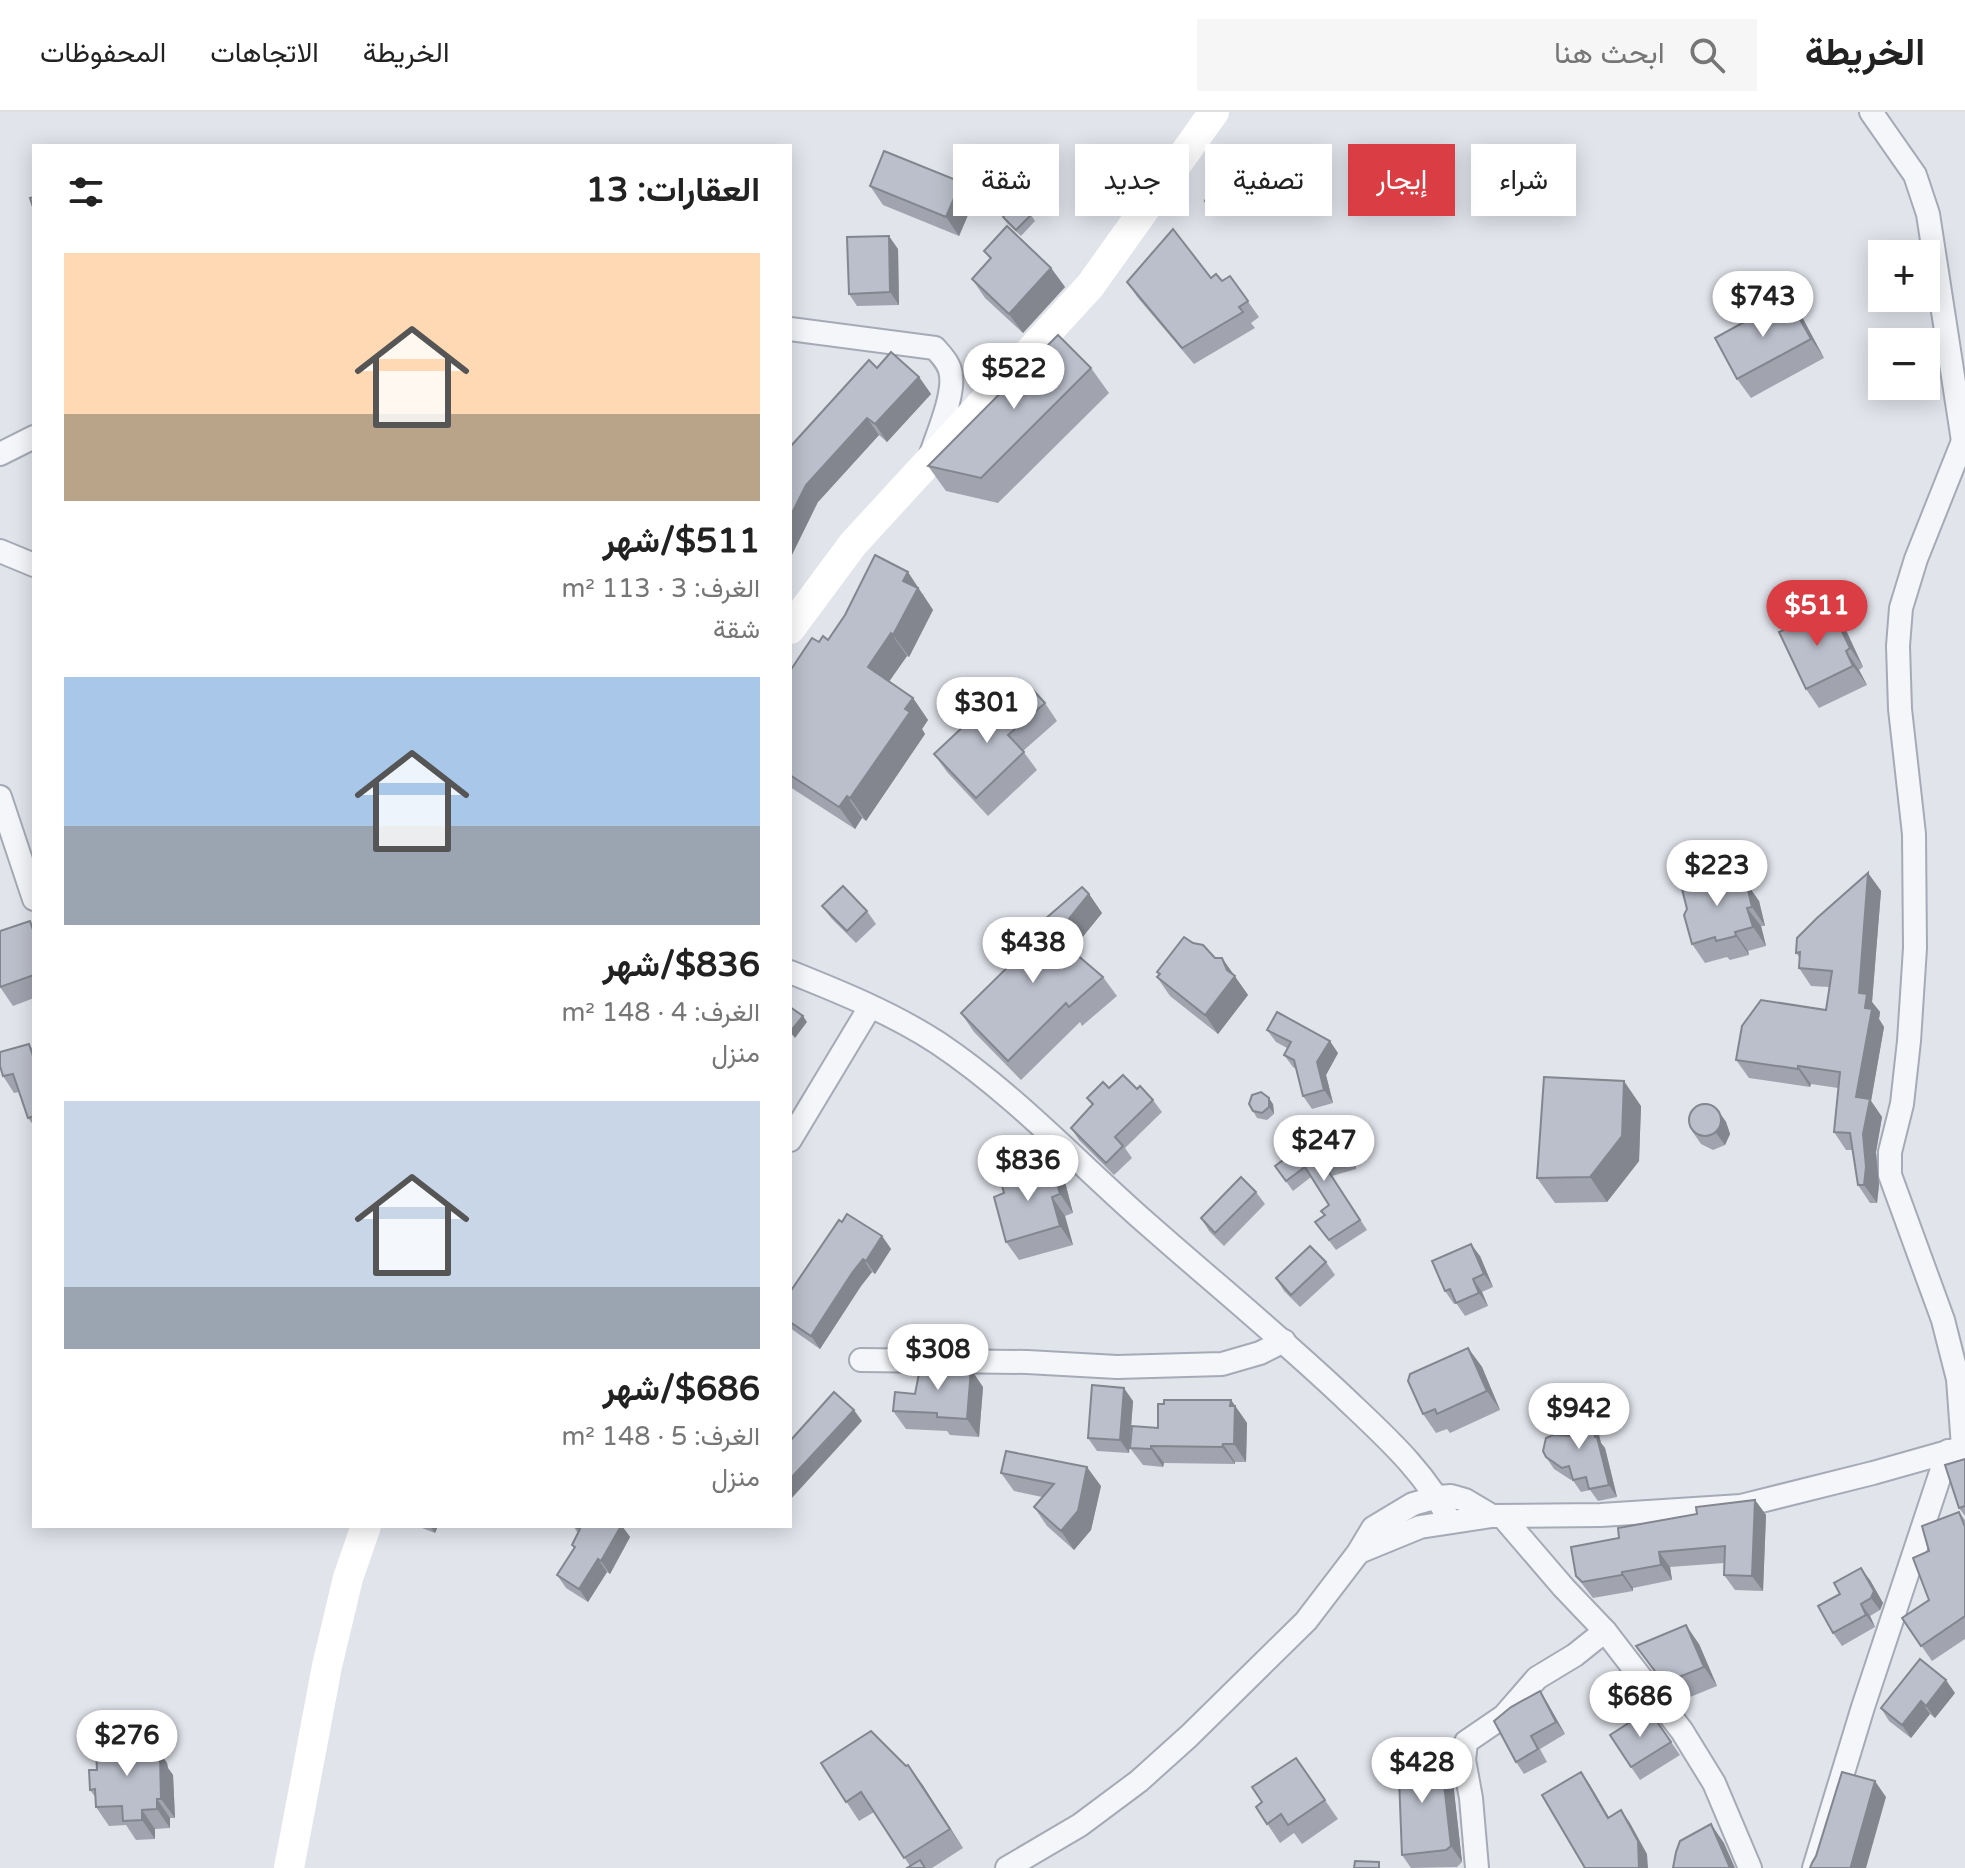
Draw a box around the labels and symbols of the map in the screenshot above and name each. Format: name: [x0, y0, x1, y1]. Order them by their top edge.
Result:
pin: $743: [1716, 271, 1810, 339]
pin: $522: [967, 343, 1061, 411]
pin: $511: [1770, 580, 1864, 648]
pin: $301: [940, 677, 1034, 745]
pin: $223: [1670, 840, 1764, 908]
pin: $438: [986, 917, 1080, 985]
pin: $247: [1277, 1115, 1371, 1183]
pin: $836: [981, 1135, 1075, 1203]
pin: $308: [891, 1324, 985, 1392]
pin: $942: [1532, 1383, 1626, 1451]
pin: $686: [1593, 1671, 1687, 1739]
pin: $276: [80, 1710, 174, 1778]
pin: $428: [1375, 1737, 1469, 1805]

